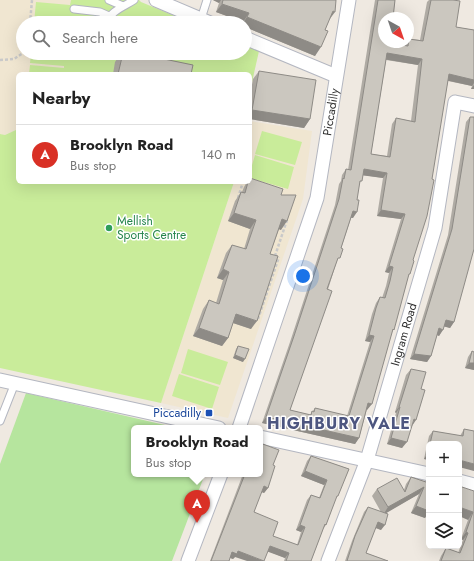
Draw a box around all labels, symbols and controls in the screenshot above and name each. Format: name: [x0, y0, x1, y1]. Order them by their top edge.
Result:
north arrow: [378, 12, 414, 48]
search box: [16, 16, 252, 60]
icon: search: [30, 27, 52, 49]
text: Search here: [62, 27, 138, 49]
text: Nearby: [32, 86, 90, 110]
street label: Piccadilly: [318, 86, 344, 137]
text: Brooklyn Road: [70, 134, 173, 156]
text: A: [40, 145, 50, 164]
text: 140 m: [201, 145, 236, 164]
text: Bus stop: [70, 156, 116, 175]
place label: Mellish Sports Centre: [117, 212, 186, 244]
marker: Mellish Sports Centre: [104, 223, 114, 233]
your location: [293, 266, 313, 286]
street label: Ingram Road: [386, 301, 422, 368]
place label: Piccadilly: [153, 404, 202, 422]
marker: Piccadilly: [204, 408, 214, 418]
district label: HIGHBURY VALE: [267, 412, 411, 435]
popup: [131, 425, 263, 477]
text: Brooklyn Road: [145, 431, 249, 453]
map controls: [426, 441, 462, 549]
button: +: [426, 441, 462, 477]
text: Bus stop: [145, 453, 192, 472]
button: −: [426, 477, 462, 513]
pin: A: [184, 490, 210, 523]
button: layers: [426, 513, 462, 549]

